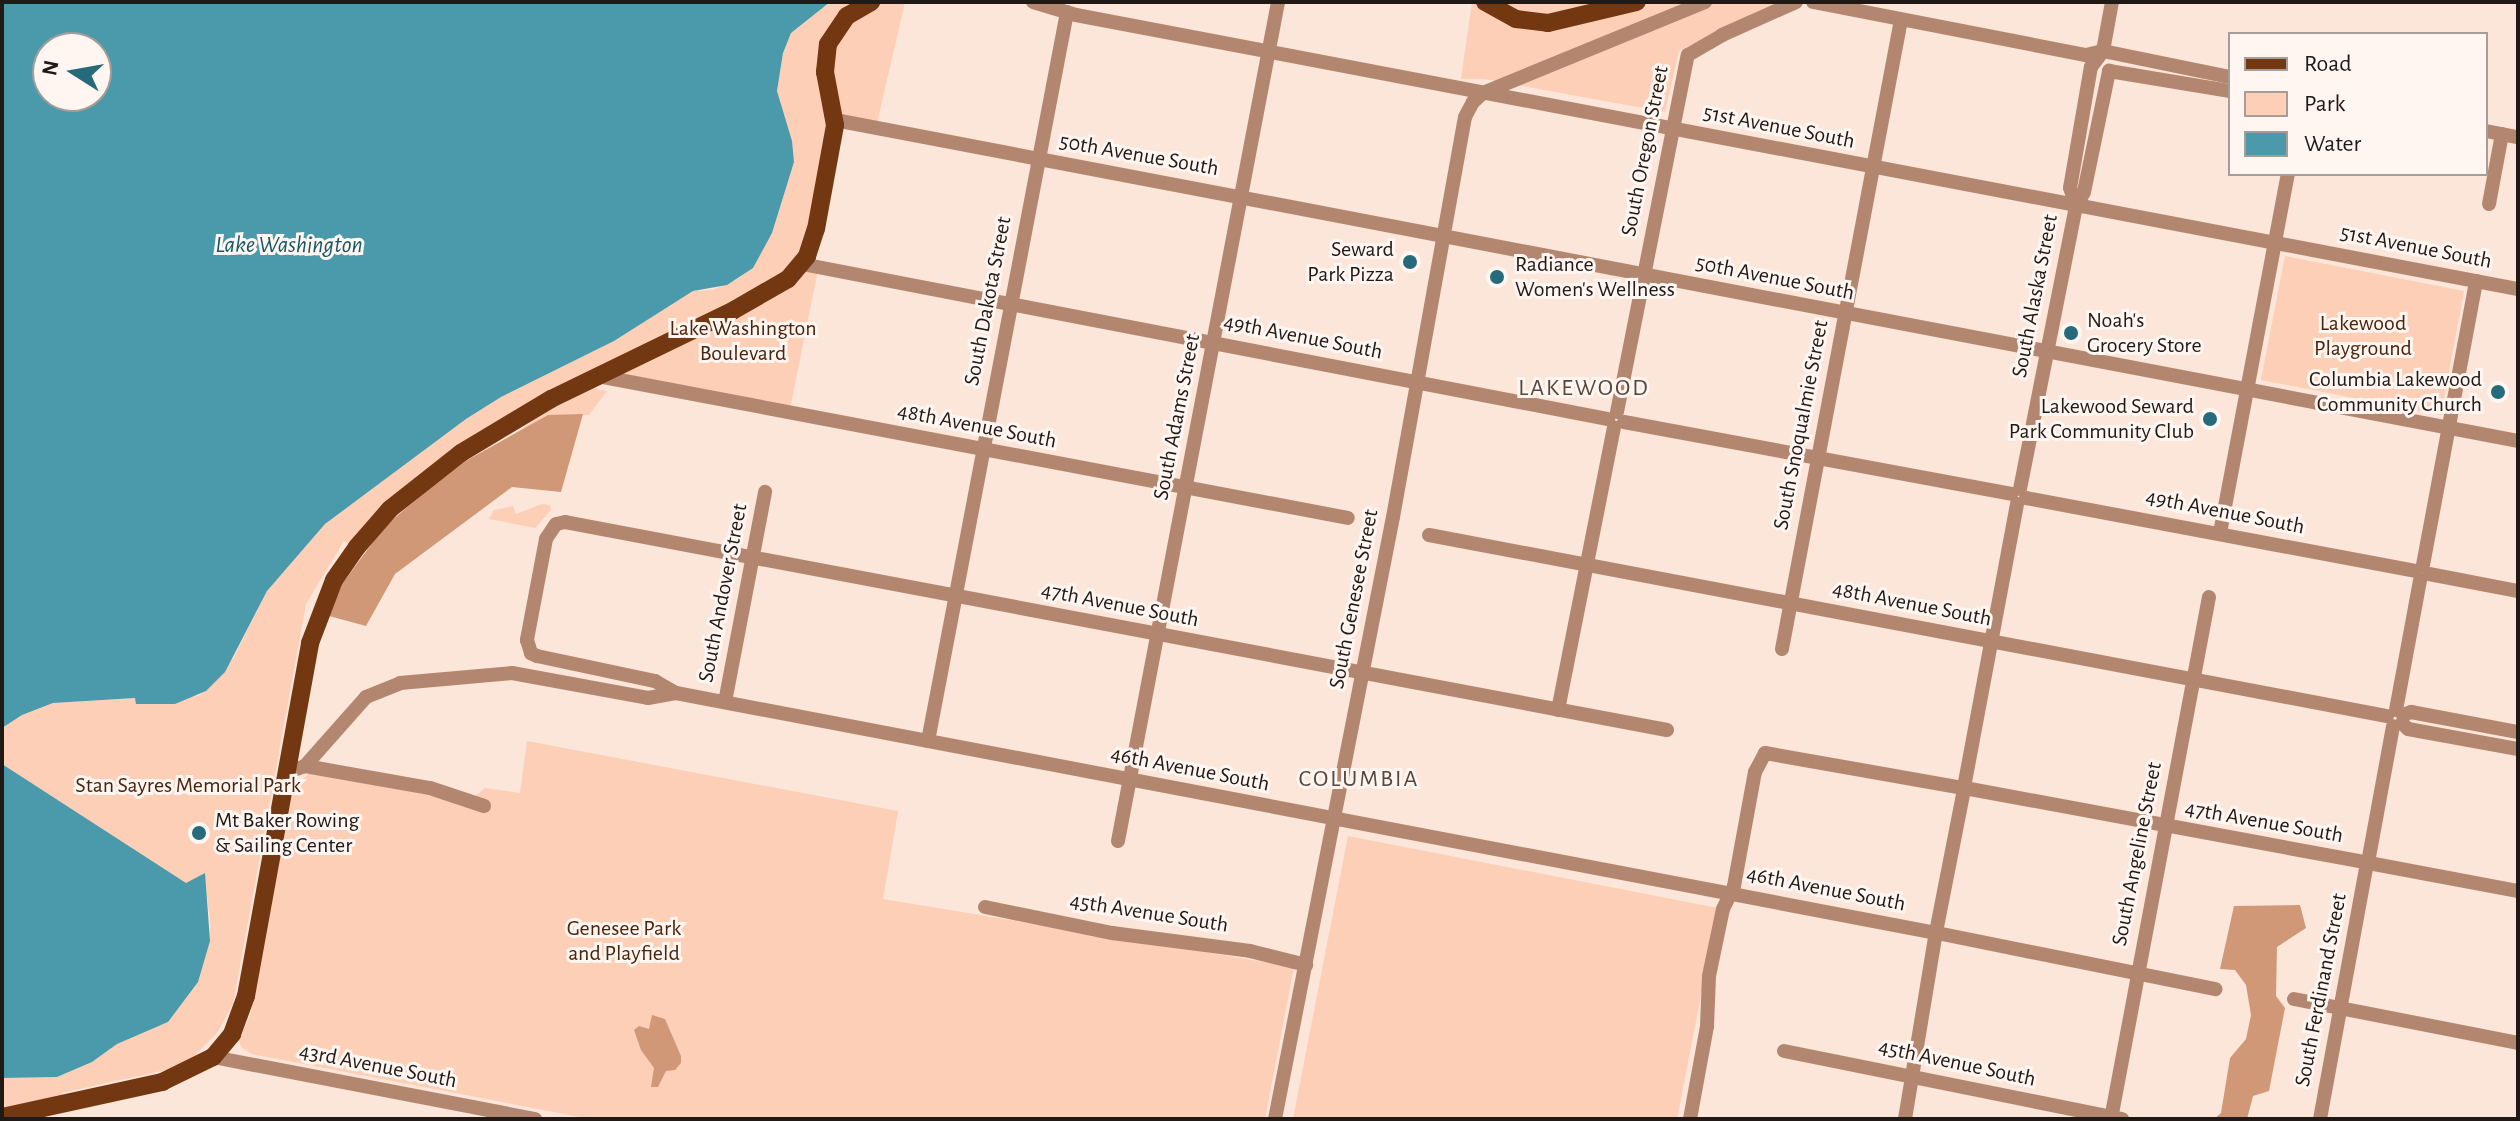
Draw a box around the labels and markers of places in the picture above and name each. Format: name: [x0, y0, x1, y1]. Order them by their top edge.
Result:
place label: Seward Park Pizza: [1307, 236, 1394, 288]
place label: Radiance Women's Wellness: [1515, 251, 1675, 302]
marker: Seward Park Pizza: [1401, 253, 1419, 271]
marker: Radiance Women's Wellness: [1486, 266, 1508, 288]
place label: Noah's Grocery Store: [2087, 307, 2202, 358]
marker: Noah's Grocery Store: [2062, 324, 2080, 342]
place label: Columbia Lakewood Community Church: [2309, 366, 2482, 418]
marker: Columbia Lakewood Community Church: [2489, 383, 2507, 401]
place label: Lakewood Seward Park Community Club: [2009, 393, 2194, 444]
marker: Lakewood Seward Park Community Club: [2201, 410, 2219, 428]
place label: Mt Baker Rowing & Sailing Center: [215, 807, 359, 858]
marker: Mt Baker Rowing & Sailing Center: [190, 824, 208, 842]

